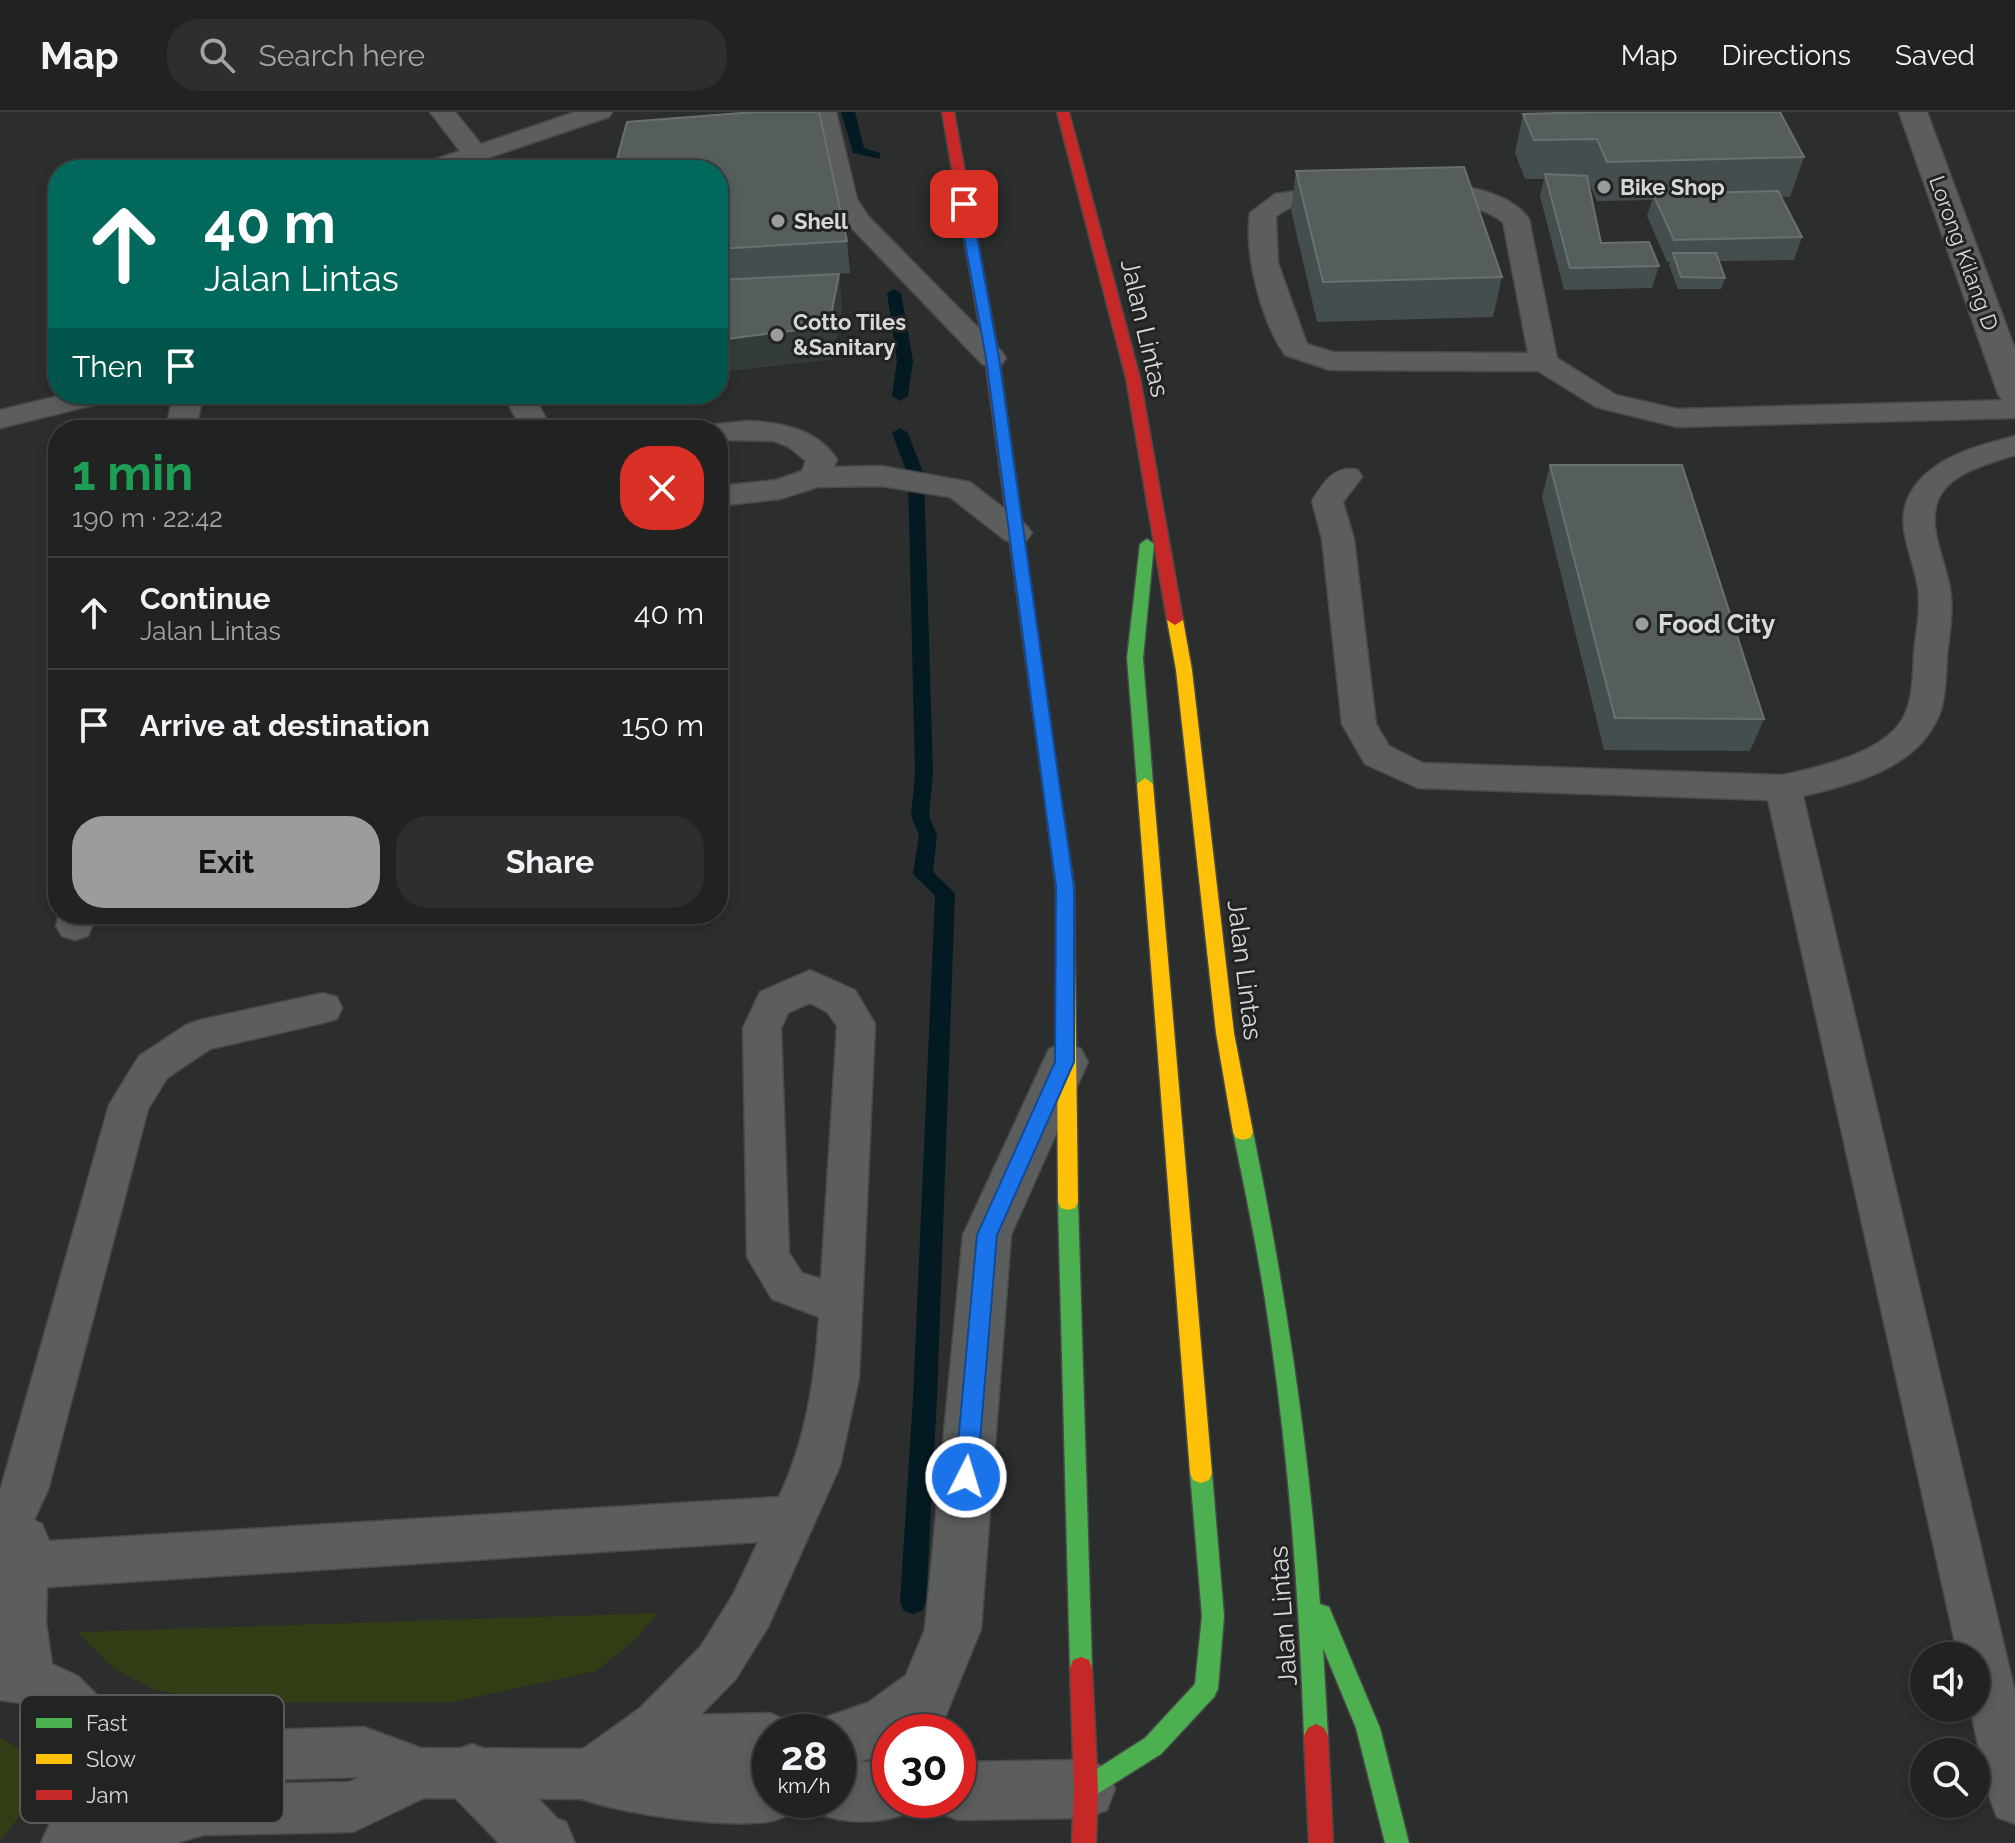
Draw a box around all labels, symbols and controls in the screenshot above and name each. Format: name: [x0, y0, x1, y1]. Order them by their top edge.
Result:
search box: [167, 19, 727, 91]
text: Map: [40, 33, 119, 78]
icon: search: [195, 33, 239, 77]
text: Search here: [259, 38, 425, 73]
text: Map: [1621, 39, 1678, 72]
text: Directions: [1722, 39, 1851, 72]
text: Saved: [1895, 39, 1975, 72]
pin: [930, 170, 998, 238]
street label: Lorong Kilang D: [1924, 172, 2004, 334]
place label: Bike Shop: [1620, 174, 1725, 200]
marker: Bike Shop: [1595, 178, 1613, 196]
icon: arrive: [942, 182, 986, 226]
text: 40 m: [204, 190, 336, 256]
icon: ahead: [72, 192, 176, 296]
place label: Shell: [794, 208, 849, 234]
marker: Shell: [769, 212, 787, 230]
street label: Jalan Lintas: [1115, 256, 1175, 400]
text: Jalan Lintas: [204, 257, 399, 299]
place label: Cotto Tiles &Sanitary: [793, 309, 906, 360]
marker: Cotto Tiles &Sanitary: [768, 326, 786, 344]
icon: arrive: [159, 344, 203, 388]
text: Then: [72, 349, 143, 384]
text: 1 min: [72, 445, 193, 501]
button: close: [620, 446, 704, 530]
text: 190 m · 22:42: [72, 503, 223, 533]
text: Continue: [140, 581, 271, 616]
icon: ahead: [72, 591, 116, 635]
text: 40 m: [634, 596, 704, 631]
place label: Food City: [1658, 609, 1775, 639]
marker: Food City: [1633, 615, 1651, 633]
text: Jalan Lintas: [140, 616, 281, 646]
icon: arrive: [72, 703, 116, 747]
text: Arrive at destination: [140, 708, 430, 743]
text: 150 m: [621, 708, 704, 743]
button: Exit: [72, 816, 380, 908]
button: Share: [396, 816, 704, 908]
street label: Jalan Lintas: [1222, 898, 1268, 1042]
position arrow: [924, 1435, 1008, 1519]
street label: Jalan Lintas: [1263, 1545, 1303, 1687]
map controls: [1910, 1642, 1990, 1818]
button: sound: [1910, 1642, 1990, 1722]
legend: [20, 1695, 284, 1823]
text: Fast: [86, 1710, 128, 1736]
speed limit sign: 30: [872, 1714, 976, 1818]
text: 28: [781, 1732, 827, 1779]
button: search: [1910, 1738, 1990, 1818]
text: Slow: [86, 1746, 136, 1772]
text: km/h: [778, 1774, 830, 1798]
text: Jam: [86, 1782, 129, 1808]

